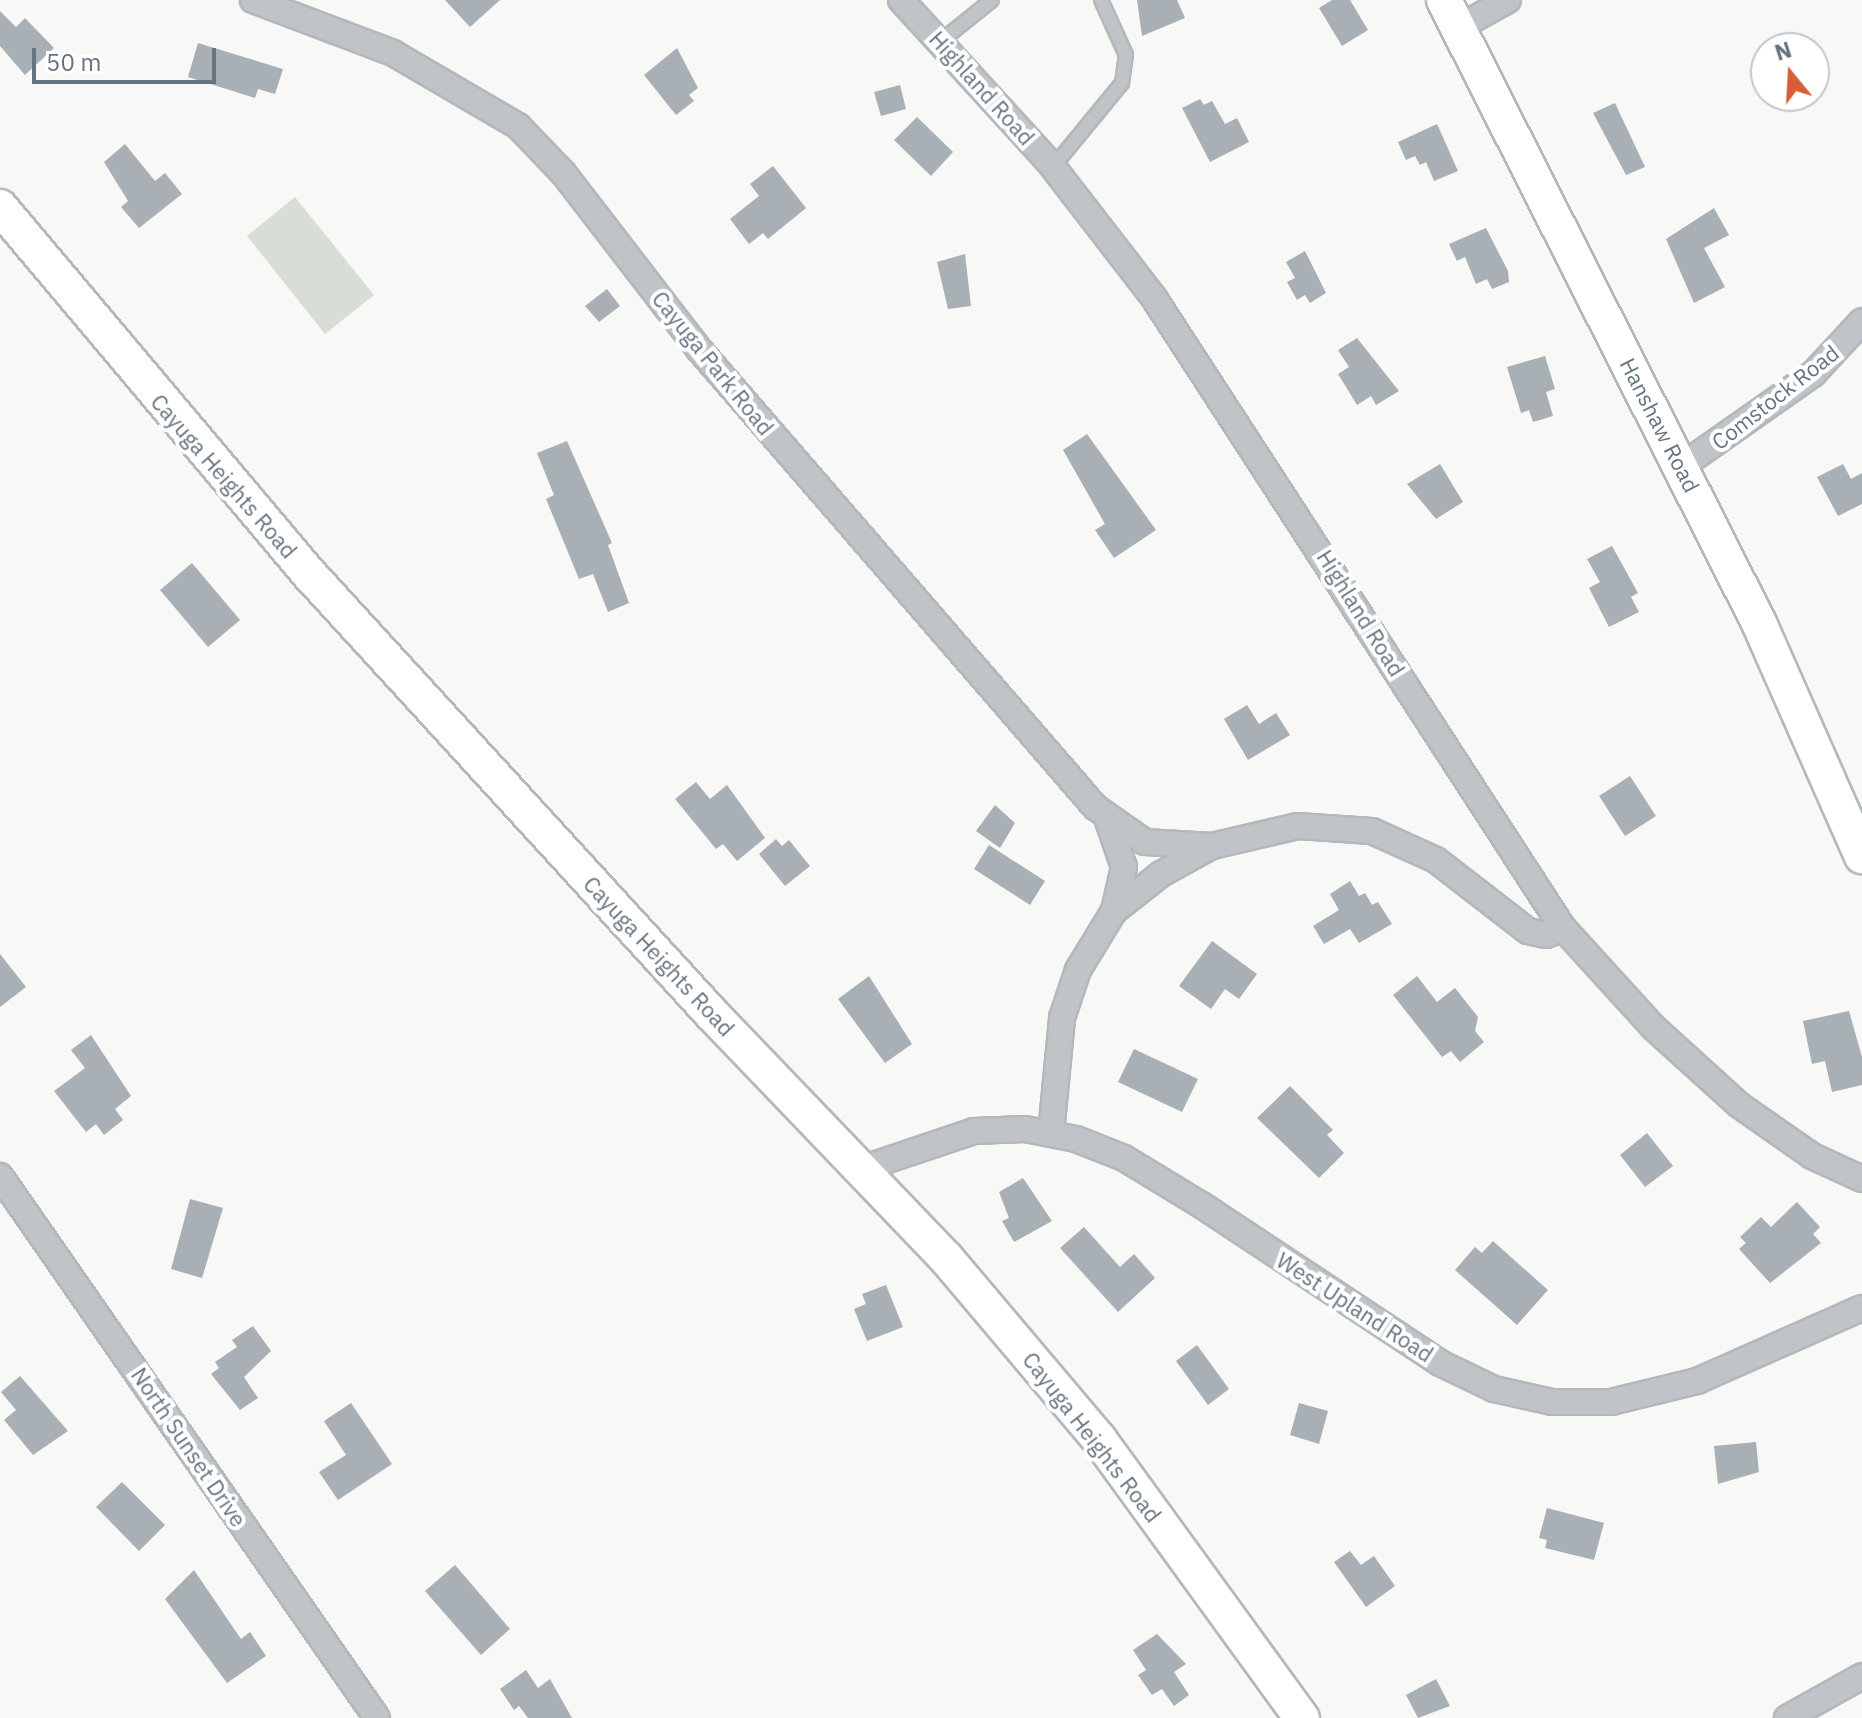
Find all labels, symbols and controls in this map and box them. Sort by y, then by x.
street label: Highland Road [924,26,1040,150]
scale bar [36,32,220,82]
north arrow [1750,32,1830,112]
text: N [1771,34,1795,67]
text: 50 m [46,46,101,78]
street label: Cayuga Park Road [647,286,779,440]
street label: Comstock Road [1706,339,1844,455]
street label: Hanshaw Road [1615,353,1705,497]
street label: Cayuga Heights Road [146,389,302,563]
street label: Highland Road [1312,545,1410,681]
street label: Cayuga Heights Road [578,871,740,1041]
street label: West Upland Road [1272,1247,1438,1367]
street label: Cayuga Heights Road [1017,1347,1167,1527]
street label: North Sunset Drive [126,1363,252,1531]

